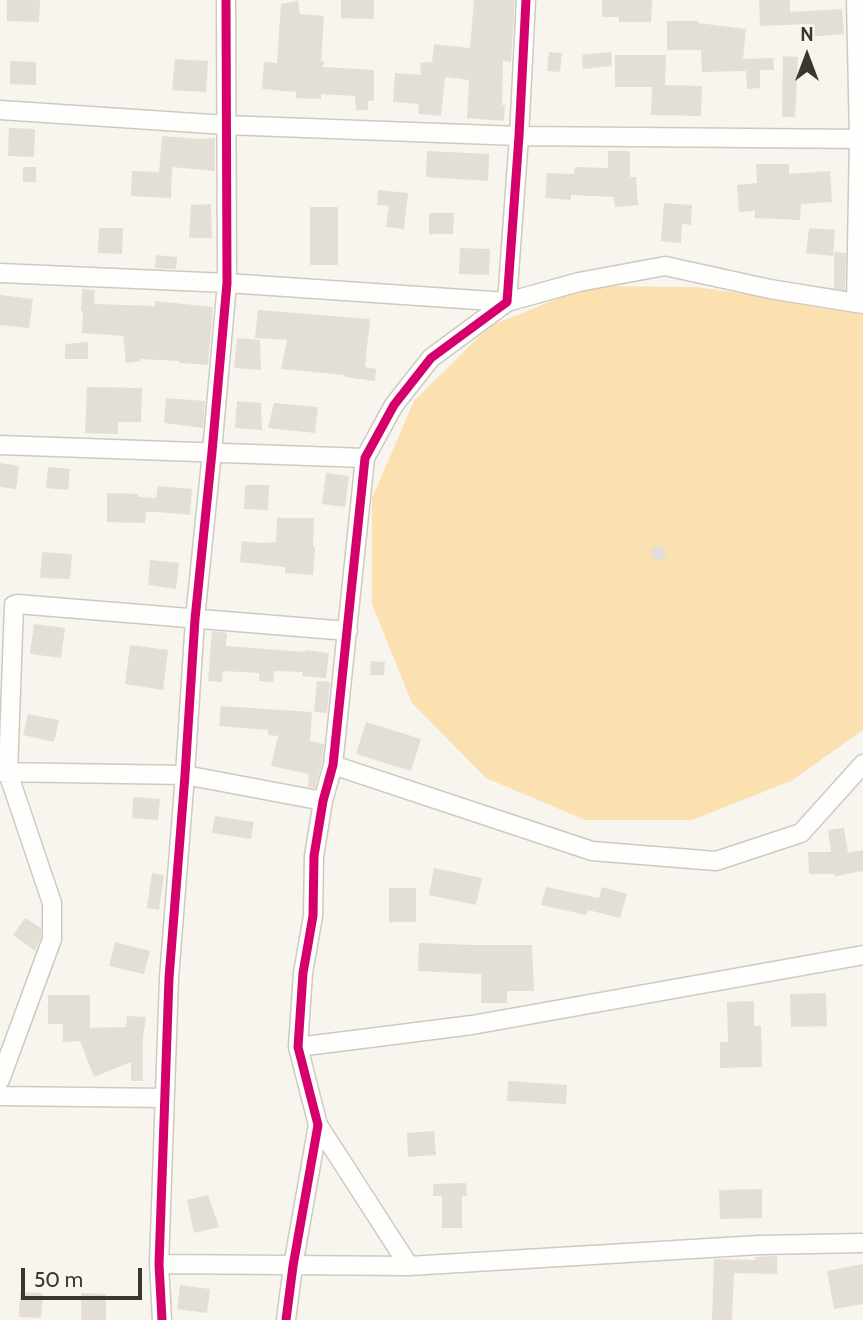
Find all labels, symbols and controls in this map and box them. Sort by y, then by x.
north arrow [772,21,842,91]
text: N [800,23,814,46]
scale bar [24,1254,145,1298]
text: 50 m [34,1267,83,1292]

